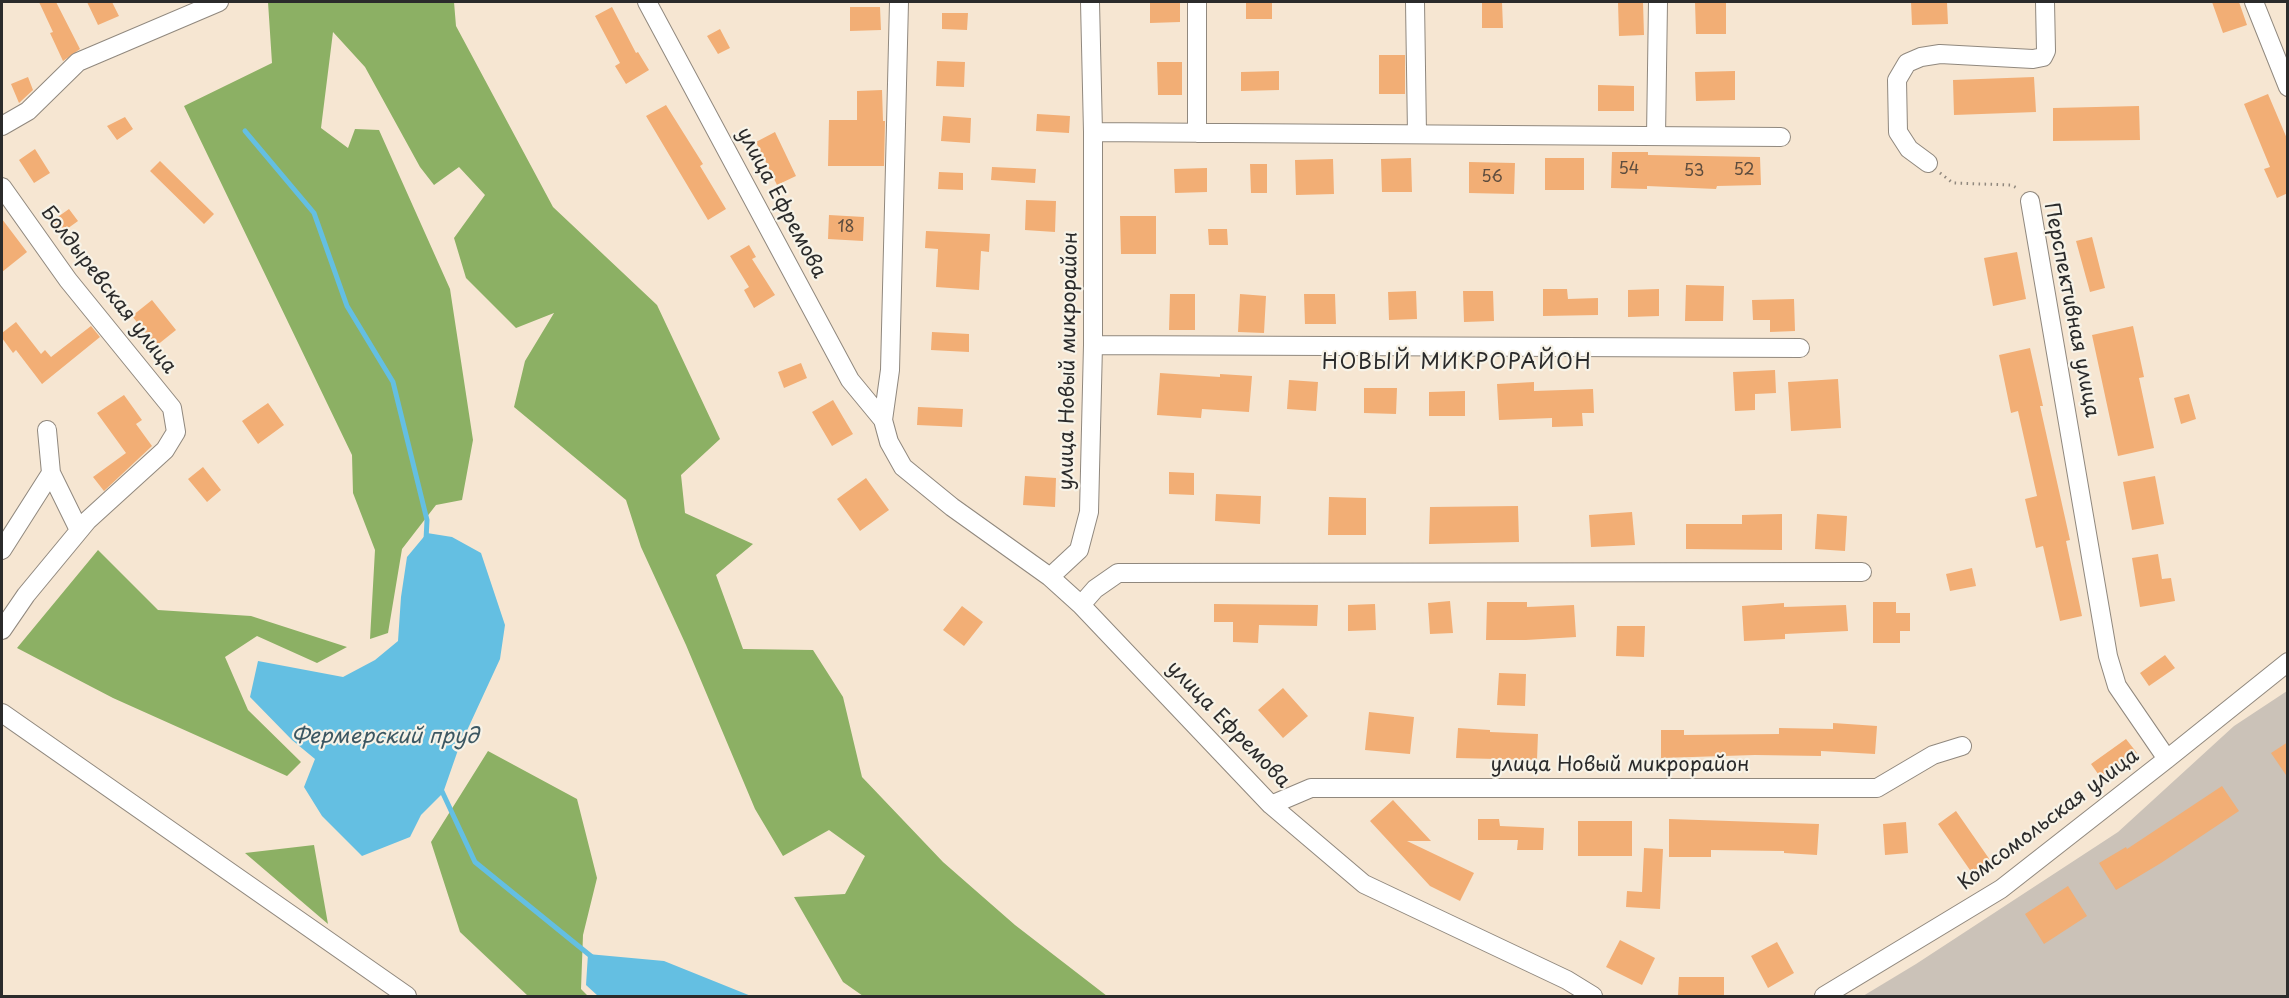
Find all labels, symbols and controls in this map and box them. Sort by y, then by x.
street label: улица Ефремова [731,123,831,283]
house number: 54 [1619,160,1639,180]
house number: 52 [1733,161,1755,181]
house number: 53 [1684,162,1704,182]
house number: 56 [1481,168,1503,188]
street label: Болдыревская улица [35,201,181,379]
street label: Перспективная улица [2038,201,2104,419]
house number: 18 [837,218,855,238]
street label: улица Новый микрорайон [1055,231,1083,491]
district label: НОВЫЙ МИКРОРАЙОН [1321,350,1593,376]
street label: улица Ефремова [1161,656,1295,794]
water label: Фермерский пруд [291,724,479,750]
street label: Комсомольская улица [1954,744,2144,896]
street label: улица Новый микрорайон [1491,753,1749,777]

